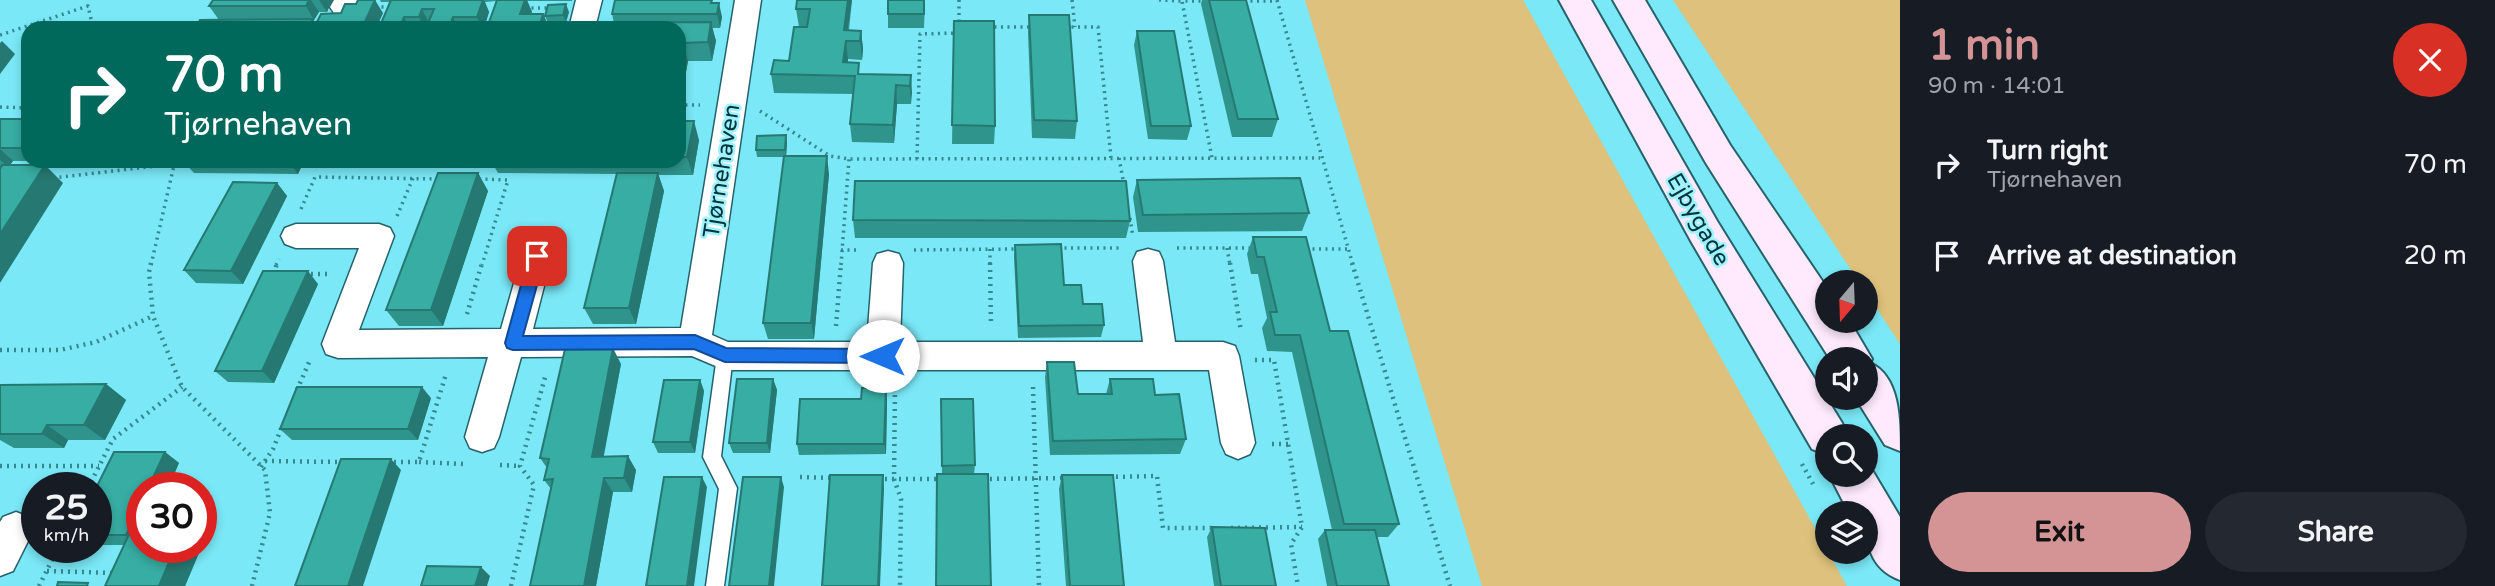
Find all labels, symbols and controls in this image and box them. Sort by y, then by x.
text: 1 min [1928,20,2040,71]
button: close [2393,23,2467,97]
text: 70 m [164,46,283,105]
icon: right [49,49,140,140]
text: 90 m · 14:01 [1928,72,2066,100]
street label: Tjørnehaven [698,102,746,240]
text: Tjørnehaven [164,106,352,144]
text: Turn right [1987,135,2108,166]
icon: right [1928,146,1966,184]
text: 70 m [2404,149,2467,180]
text: Tjørnehaven [1987,166,2122,194]
street label: Ejbygade [1661,168,1736,271]
pin [507,226,567,286]
icon: arrive [518,237,556,275]
icon: arrive [1928,237,1966,275]
text: Arrive at destination [1987,240,2237,271]
text: 20 m [2404,240,2467,271]
north arrow [1815,270,1878,332]
map controls [1815,270,1878,564]
position arrow [846,319,920,393]
button: sound [1815,347,1878,410]
button: search [1815,424,1878,487]
speed limit sign: 30 [126,472,217,563]
text: 25 [45,487,88,529]
button: Exit [1928,492,2191,572]
button: Share [2205,492,2467,572]
button: layers [1815,501,1878,564]
text: km/h [44,524,89,546]

